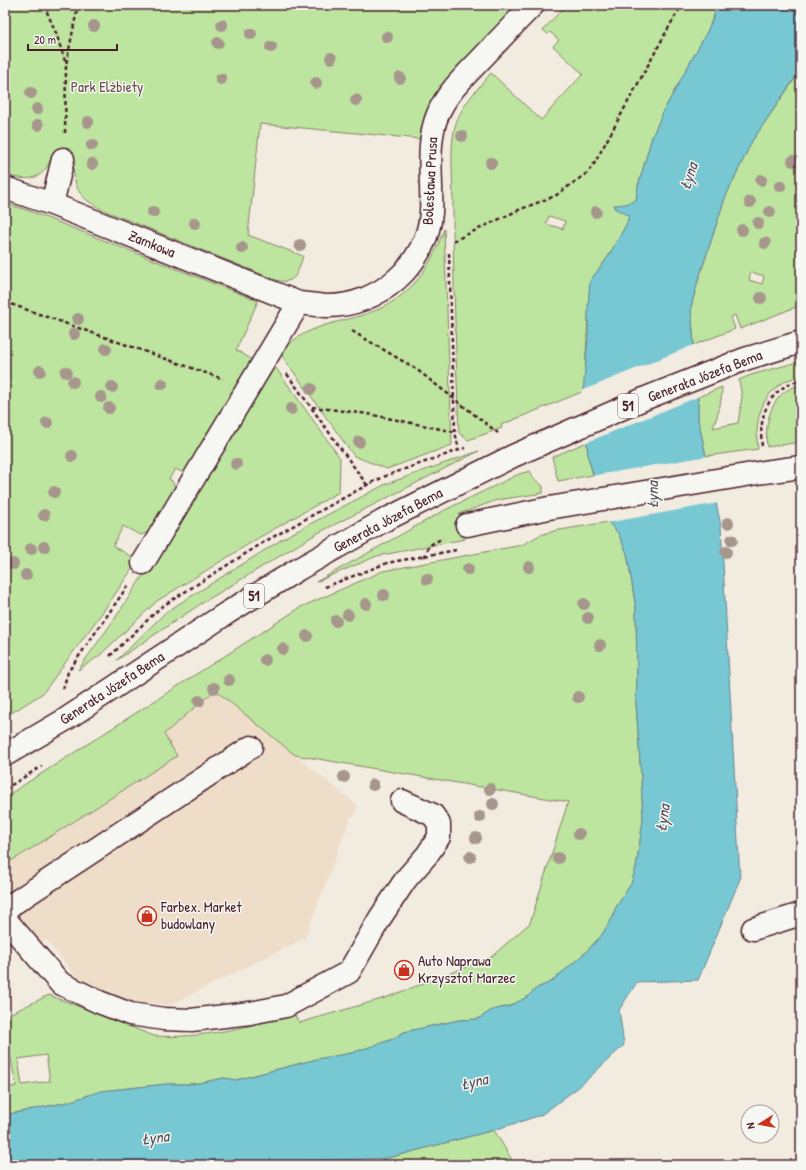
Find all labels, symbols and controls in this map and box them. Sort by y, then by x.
scale bar [28,26,117,52]
text: 20 m [34,31,56,48]
park label: Park Elżbiety [71,76,143,97]
street label: Bolesława Prusa [417,136,442,225]
water label: Łyna [673,158,703,192]
street label: Zamkowa [126,225,179,262]
street label: Generała Józefa Bema [645,344,765,407]
road number: 51 [618,394,638,418]
water label: Łyna [641,480,663,509]
street label: Generała Józefa Bema [329,482,446,557]
road number: 51 [244,584,264,608]
street label: Generała Józefa Bema [55,646,168,729]
water label: Łyna [649,801,675,833]
place label: Farbex. Market budowlany [160,896,243,934]
shop icon: Farbex. Market budowlany [136,905,158,927]
place label: Auto Naprawa Krzysztof Marzec [418,950,516,988]
shop icon: Auto Naprawa Krzysztof Marzec [393,959,415,981]
water label: Łyna [458,1067,492,1095]
north arrow [740,1104,780,1144]
text: N [743,1122,758,1130]
water label: Łyna [140,1124,172,1150]

